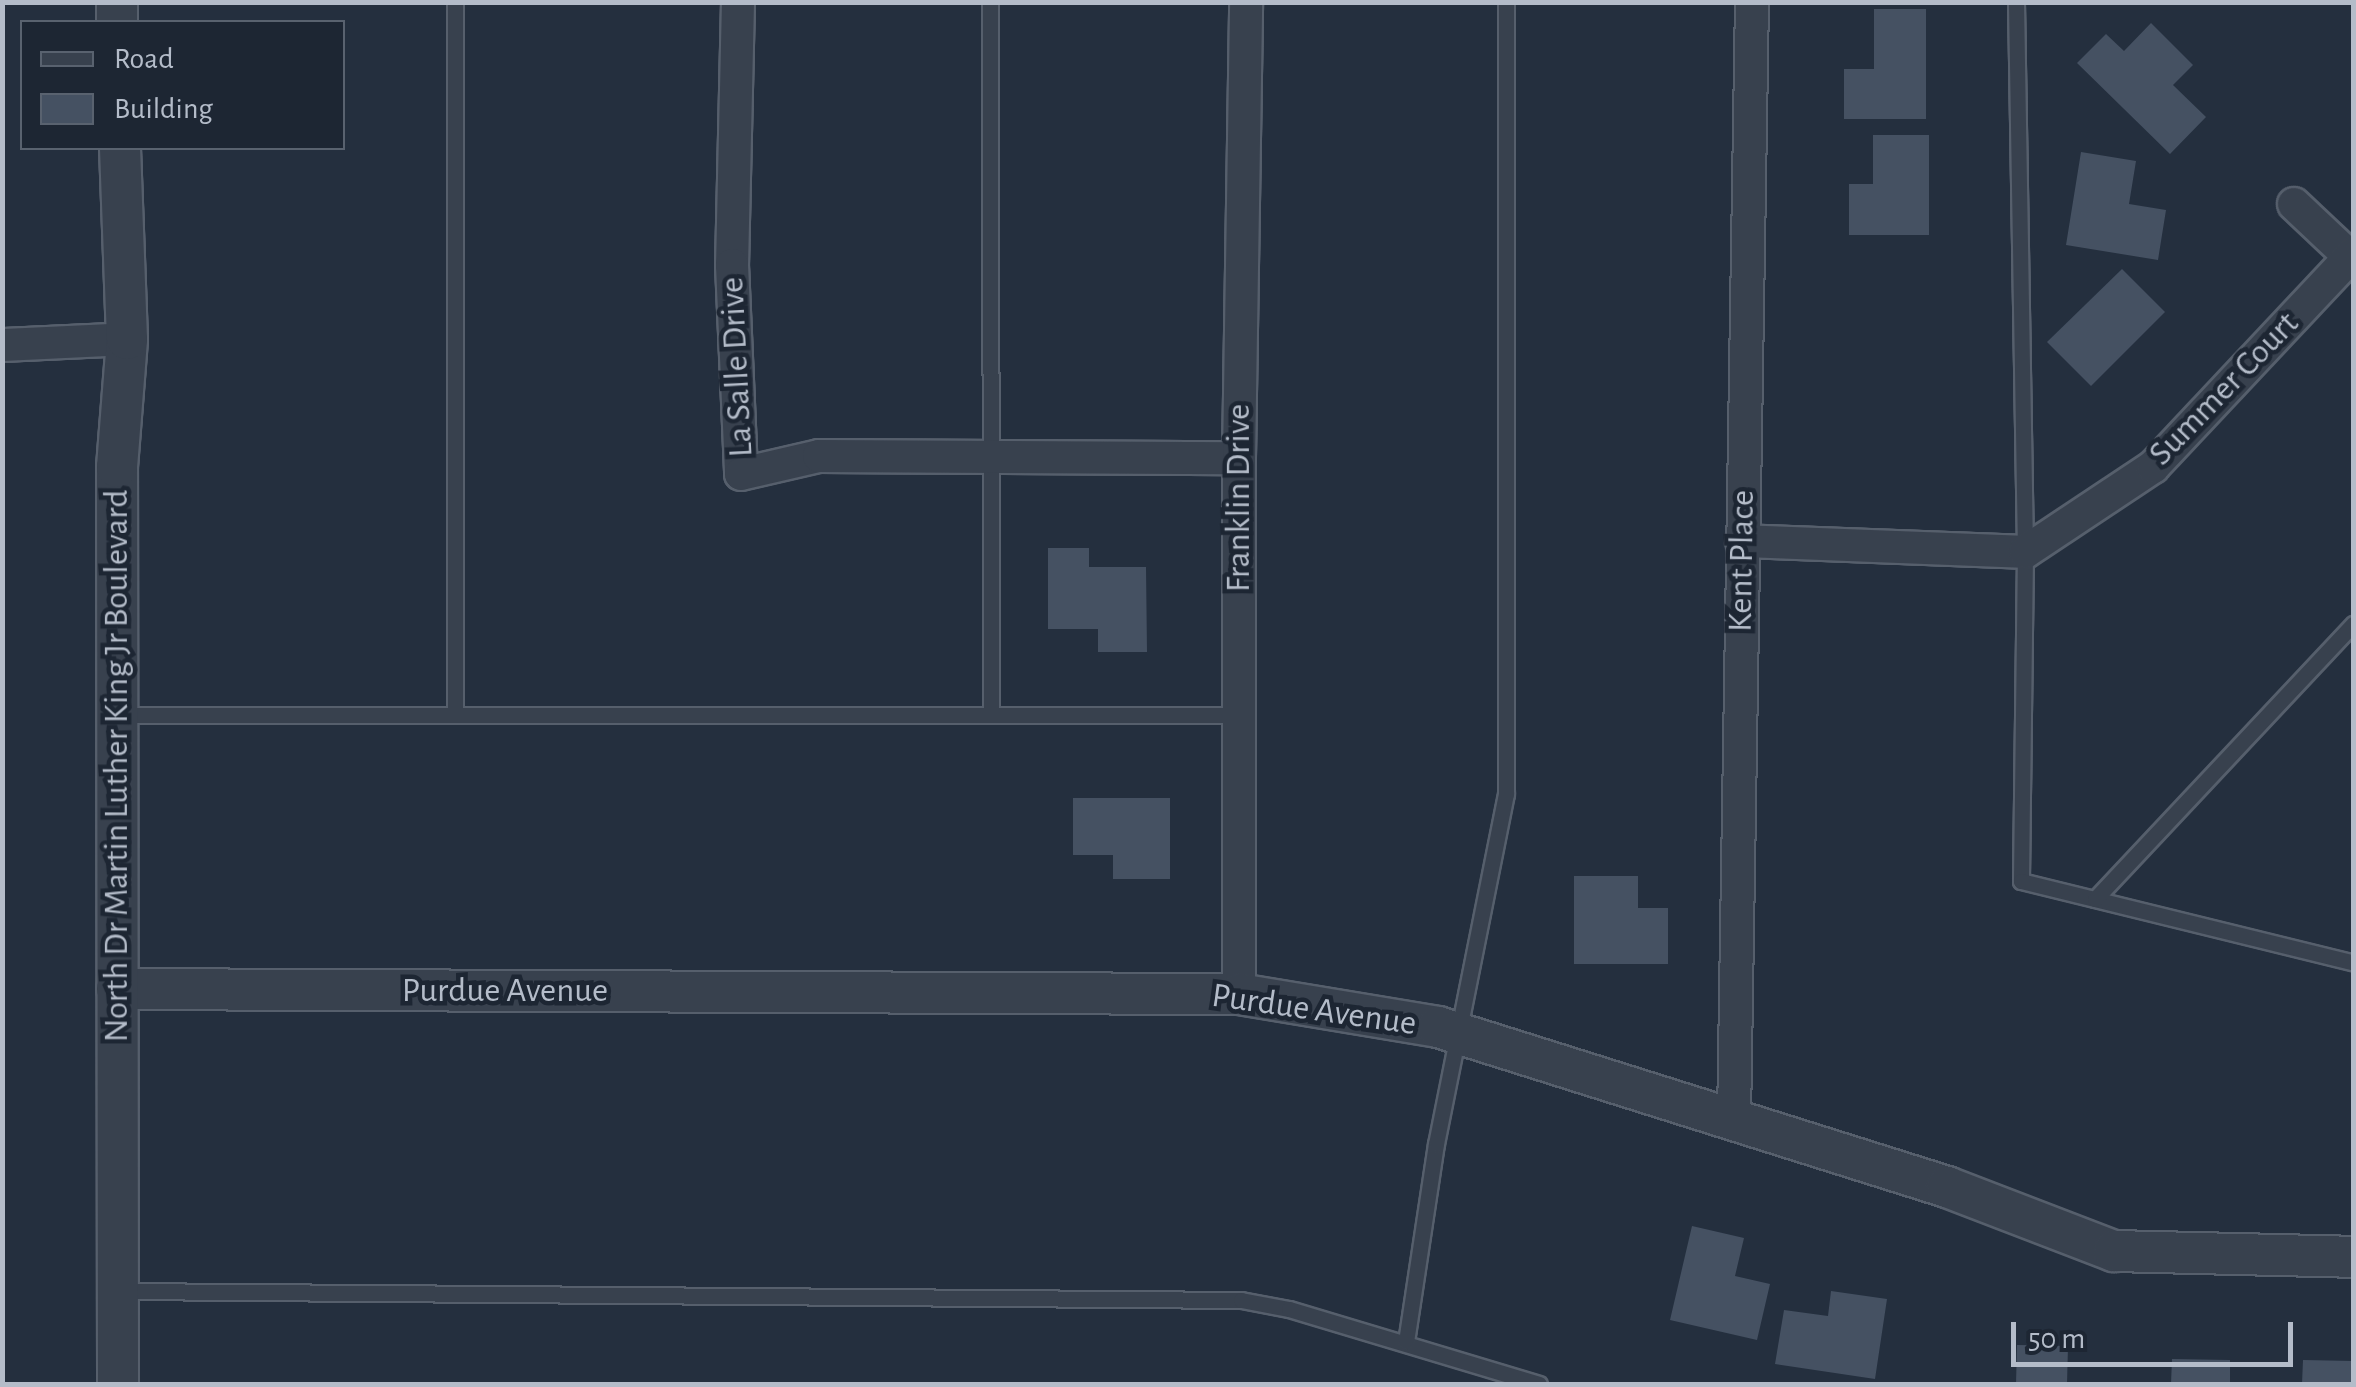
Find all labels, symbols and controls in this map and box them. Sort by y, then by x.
legend [20,20,345,150]
text: Road [114,44,174,74]
text: Building [114,94,213,124]
street label: La Salle Drive [711,276,763,458]
street label: Summer Court [2140,303,2308,475]
street label: Franklin Drive [1218,404,1260,592]
street label: North Dr Martin Luther King Jr Boulevard [96,490,138,1042]
street label: Kent Place [1720,490,1764,632]
street label: Purdue Avenue [402,970,608,1012]
street label: Purdue Avenue [1209,975,1419,1045]
scale bar [2016,1302,2298,1364]
text: 50 m [2028,1324,2085,1354]

